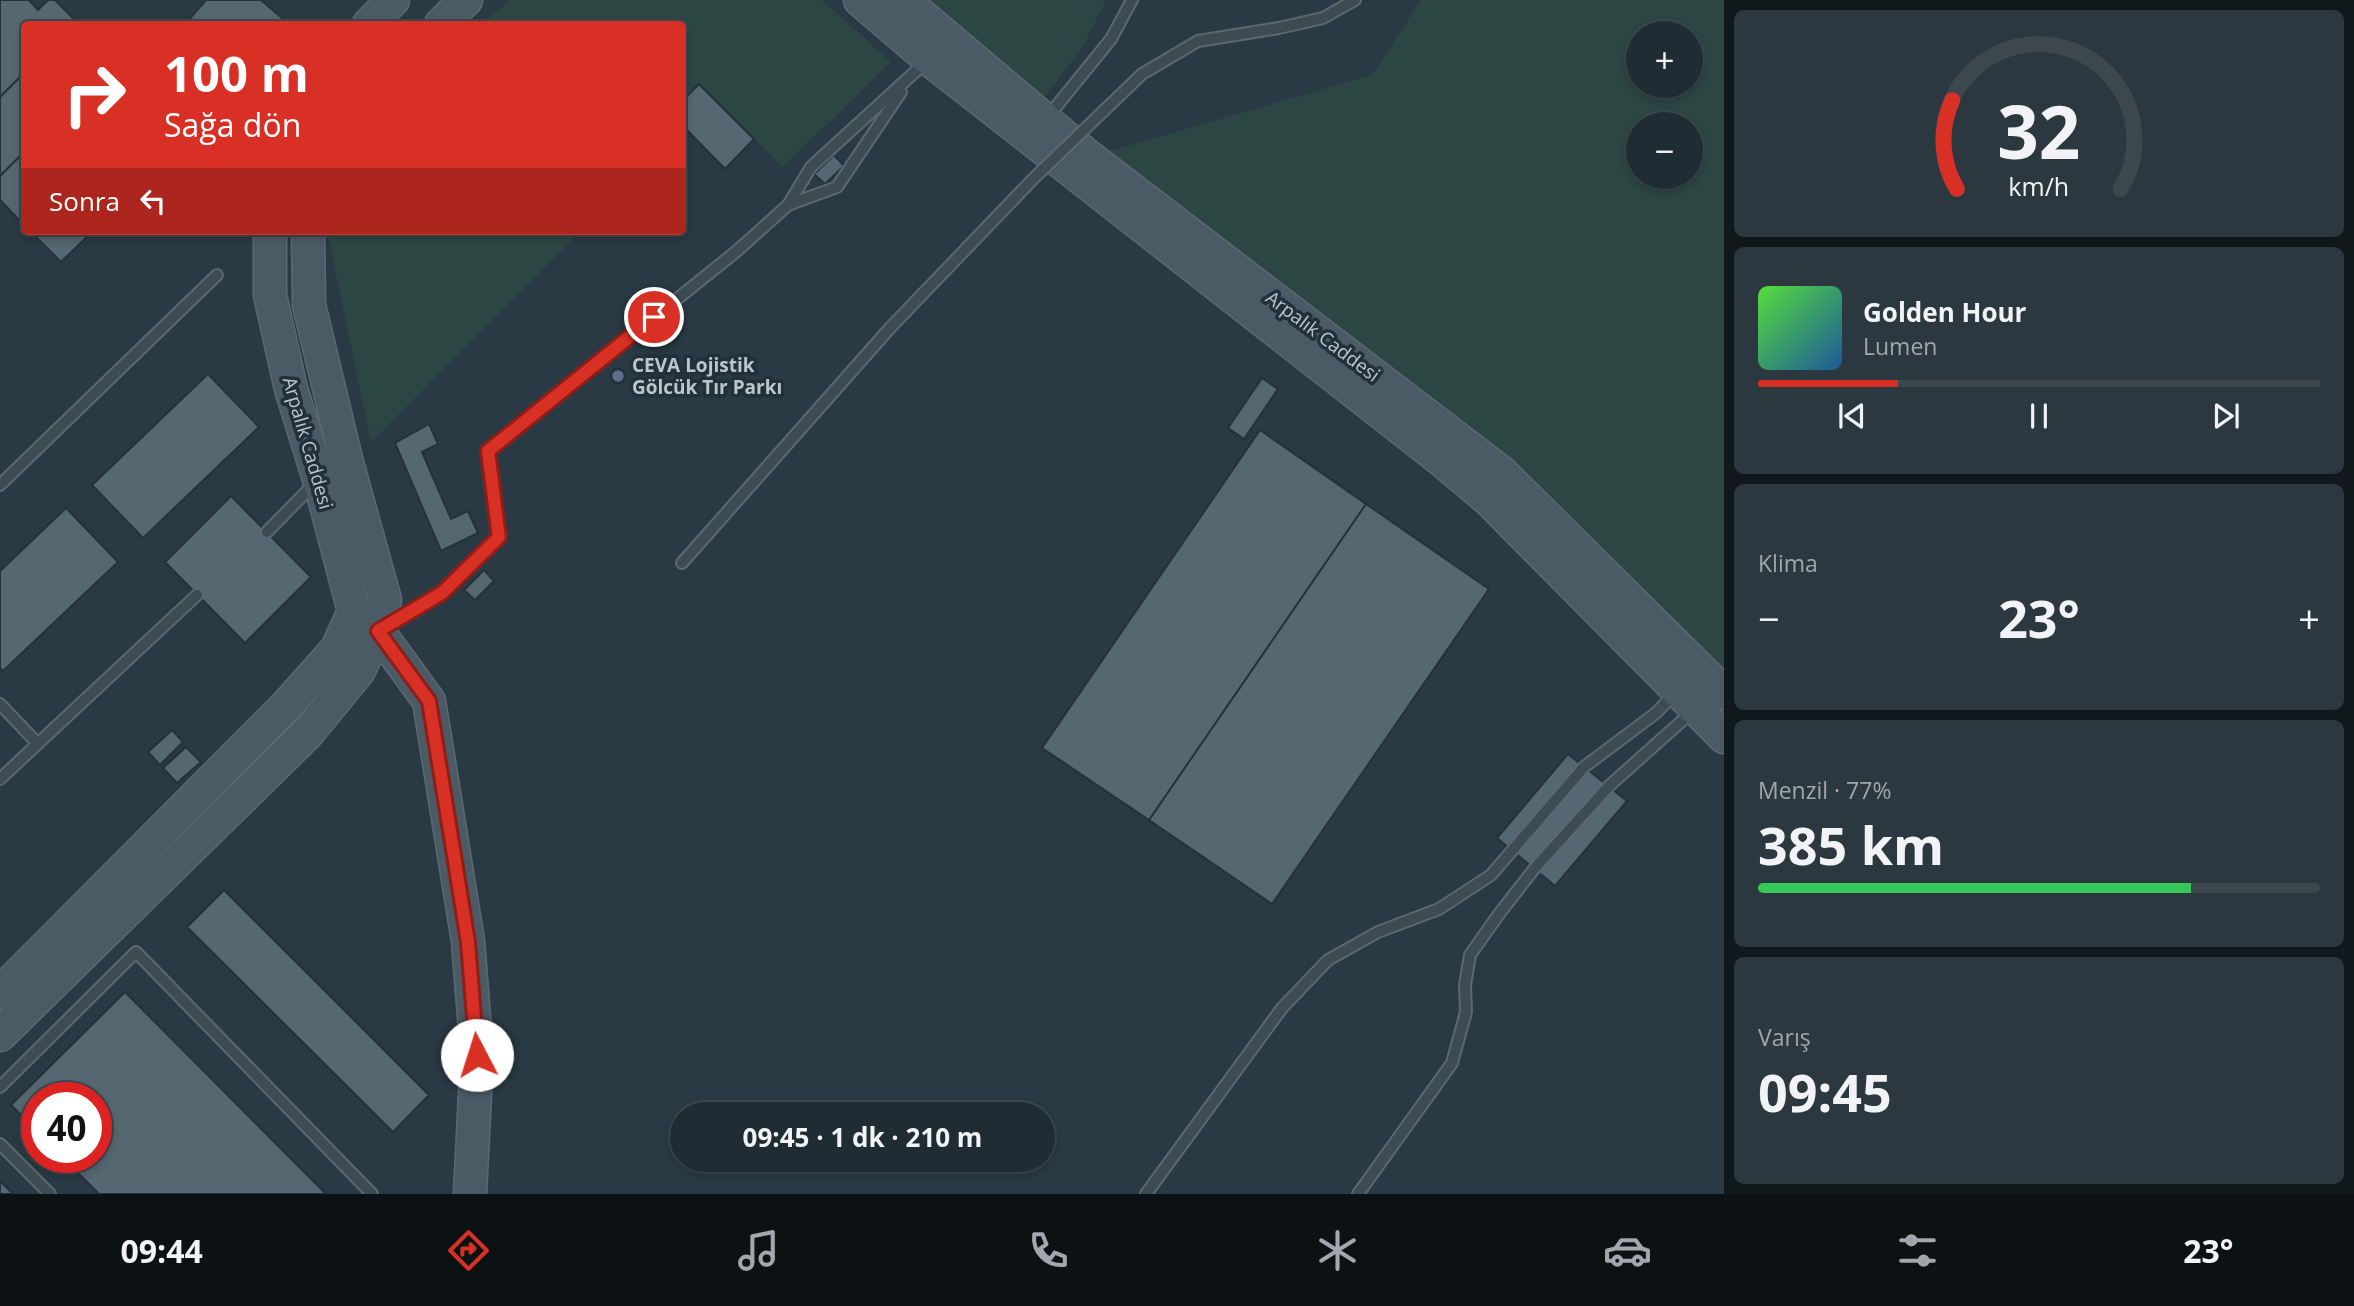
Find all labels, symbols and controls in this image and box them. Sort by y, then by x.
map controls [1626,21,1703,189]
button: + [1626,21,1703,98]
text: 100 m [164,40,309,106]
icon: right [49,49,140,140]
text: 32 [1997,82,2081,181]
text: Sağa dön [164,103,301,146]
button: − [1626,112,1703,189]
text: km/h [2009,169,2069,203]
icon: left [134,182,172,220]
text: Sonra [49,183,120,219]
street label: Arpalık Caddesi [1261,284,1385,388]
pin [624,287,684,347]
text: Golden Hour [1863,294,2026,330]
icon: arrive [635,298,673,336]
text: Lumen [1863,330,1937,362]
place label: CEVA Lojistik Gölcük Tır Parkı [632,352,782,400]
marker: CEVA Lojistik Gölcük Tır Parkı [610,368,626,384]
street label: Arpalık Caddesi [277,374,339,512]
icon: previous [1833,397,1871,435]
icon: pause [2020,397,2058,435]
icon: next [2207,397,2245,435]
text: Klima [1758,547,1818,579]
text: 23° [1998,582,2080,653]
text: − [1758,592,1780,644]
text: + [2298,592,2320,644]
text: Menzil · 77% [1758,774,1891,806]
text: 385 km [1758,809,1944,880]
position arrow [440,1018,514,1092]
text: Varış [1758,1021,1811,1053]
text: 09:45 [1758,1056,1892,1127]
speed limit sign: 40 [21,1082,112,1173]
text: 09:45 · 1 dk · 210 m [743,1119,982,1155]
icon: directions [444,1226,493,1275]
icon: music [734,1226,783,1275]
icon: phone [1024,1226,1073,1275]
icon: climate [1313,1226,1362,1275]
icon: car [1603,1226,1652,1275]
icon: filters [1893,1226,1942,1275]
text: 09:44 [120,1229,203,1272]
text: 23° [2183,1229,2234,1272]

